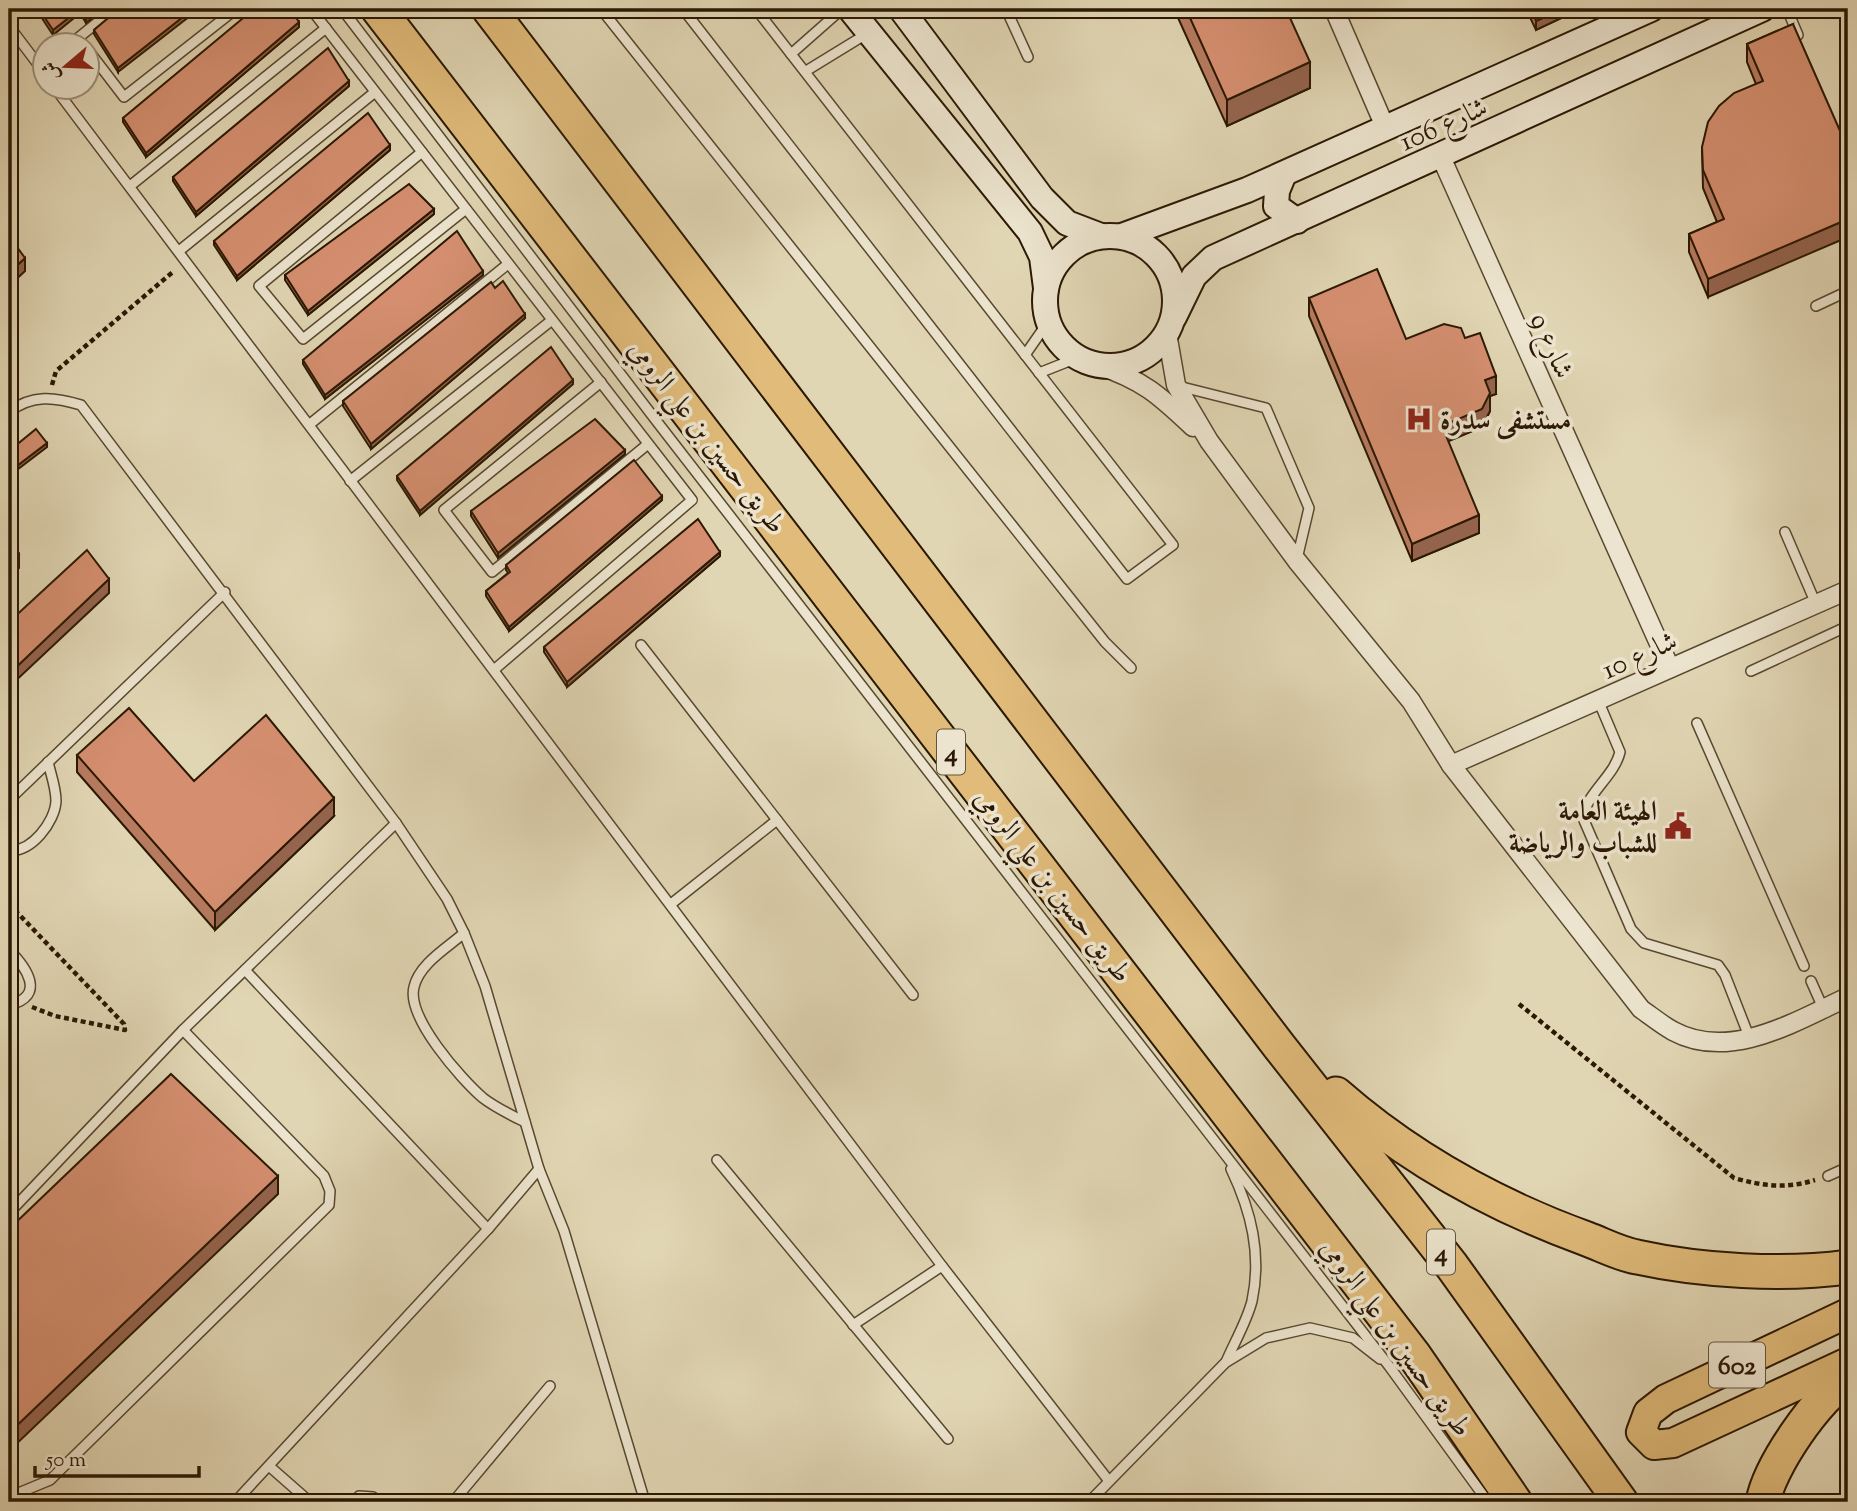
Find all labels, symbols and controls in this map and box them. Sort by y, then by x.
north arrow [32,32,102,102]
text: ش [36,57,68,84]
street label: شارع 106 [1394,89,1495,164]
street label: شارع 9 [1517,307,1582,386]
street label: طريق حسين بن علي الرومي [614,332,794,546]
place label: مستشفى سدرة [1440,402,1571,442]
hospital icon: مستشفى سدرة [1404,404,1434,434]
street label: شارع 10 [1596,622,1685,692]
road number: 4 [937,730,965,774]
street label: طريق حسين بن علي الرومي [960,781,1140,995]
place label: الهيئة العامة للشباب والرياضة [1509,793,1657,865]
public building icon: الهيئة العامة للشباب والرياضة [1663,811,1693,841]
road number: 4 [1427,1230,1455,1274]
street label: طريق حسين بن علي الرومي [1306,1231,1480,1449]
road number: 602 [1709,1342,1765,1388]
scale bar [35,1434,200,1478]
text: 50 m [45,1446,86,1476]

